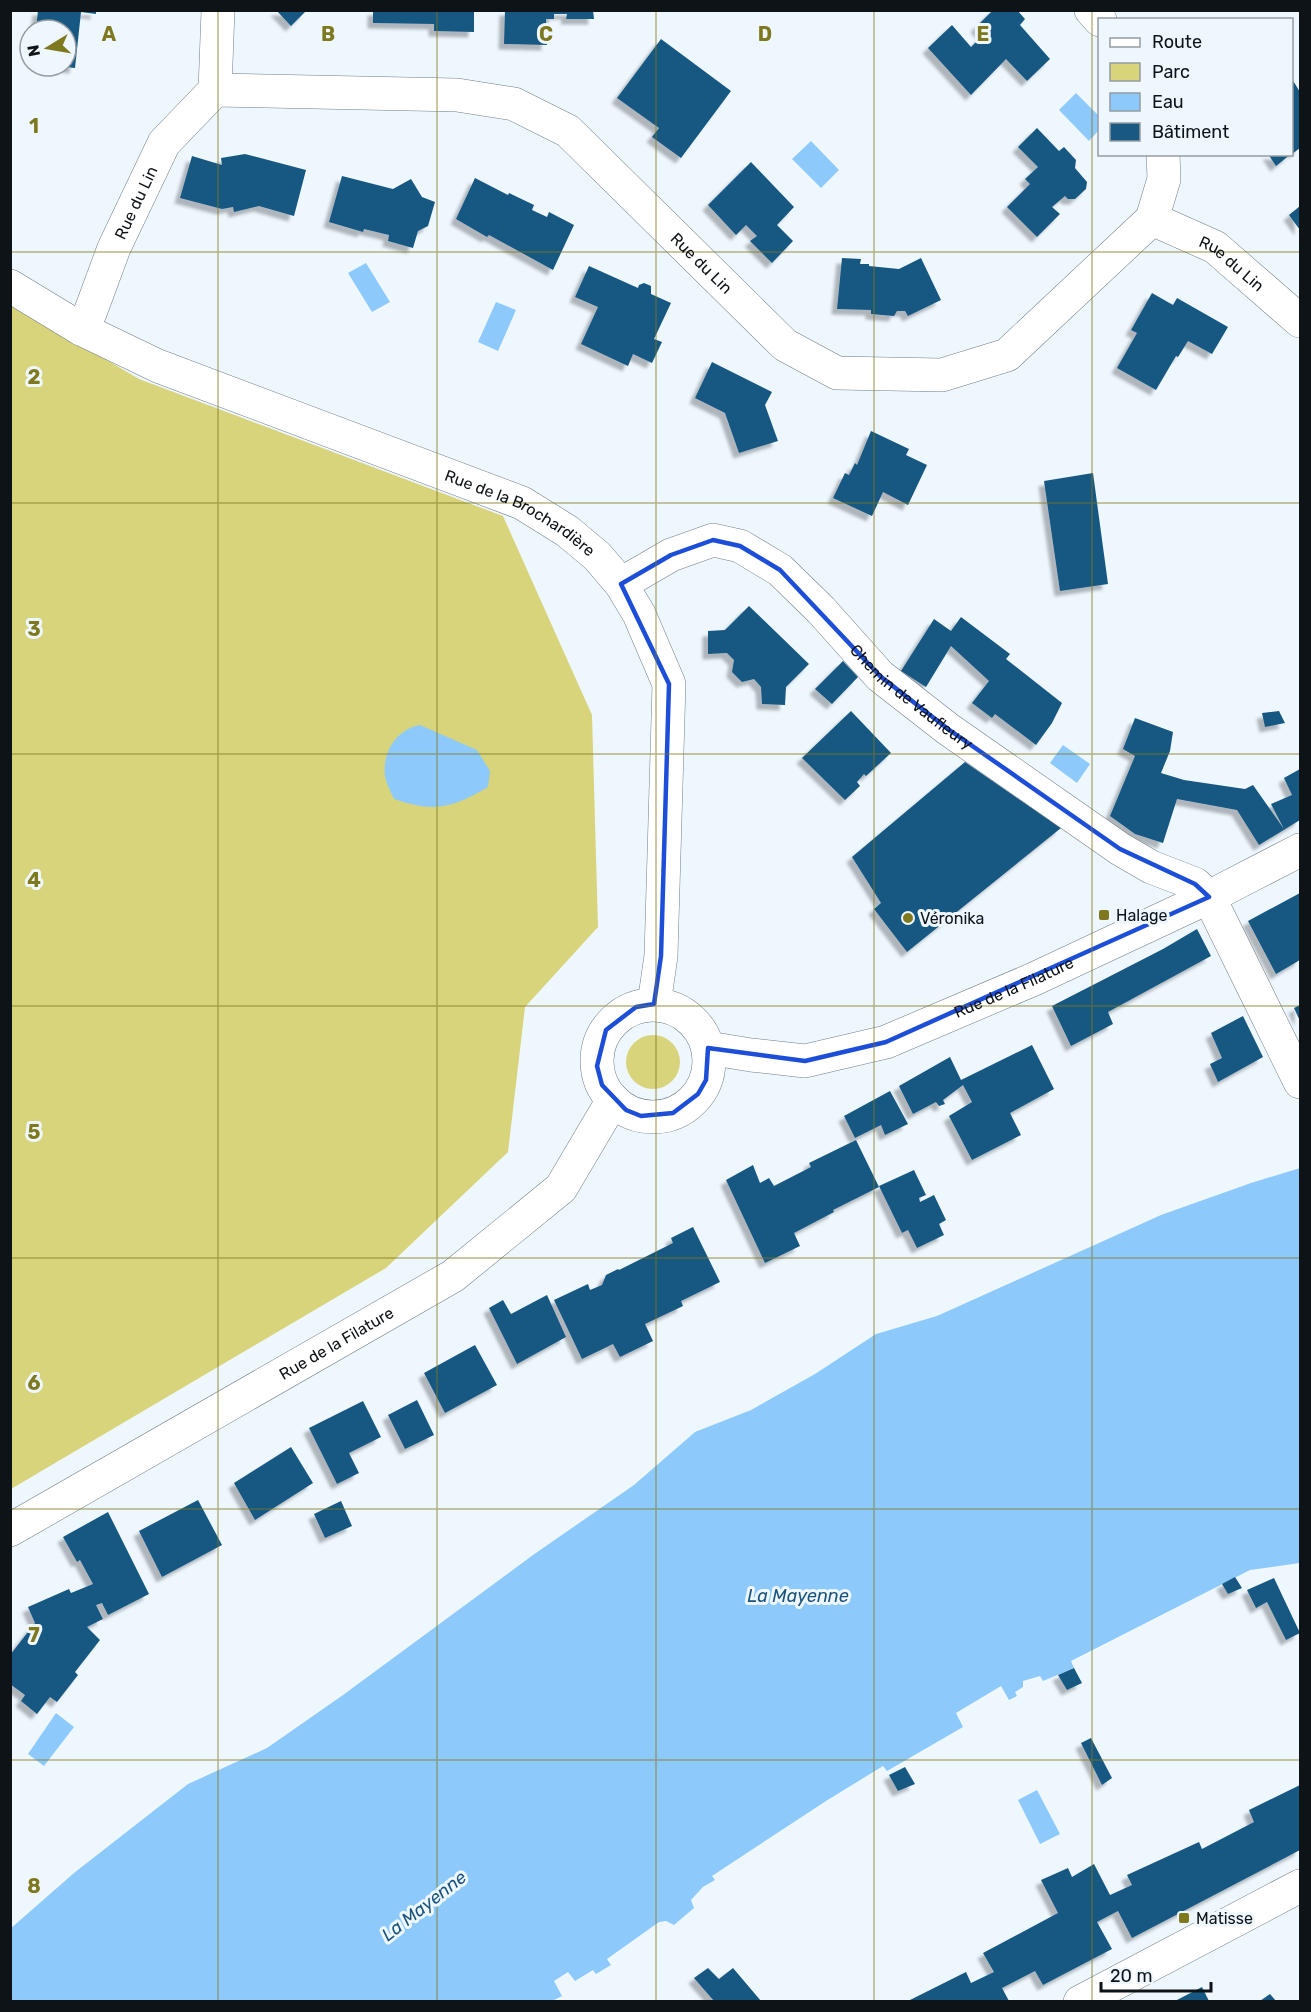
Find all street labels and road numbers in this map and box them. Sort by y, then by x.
street label: Rue du Lin [110,163,161,242]
street label: Rue du Lin [667,229,736,297]
street label: Rue du Lin [1196,232,1268,295]
street label: Rue de la Brochardière [442,465,599,560]
street label: Chemin de Vaufleury [846,640,977,753]
street label: Rue de la Filature [951,952,1076,1022]
street label: Rue de la Filature [276,1303,397,1383]

